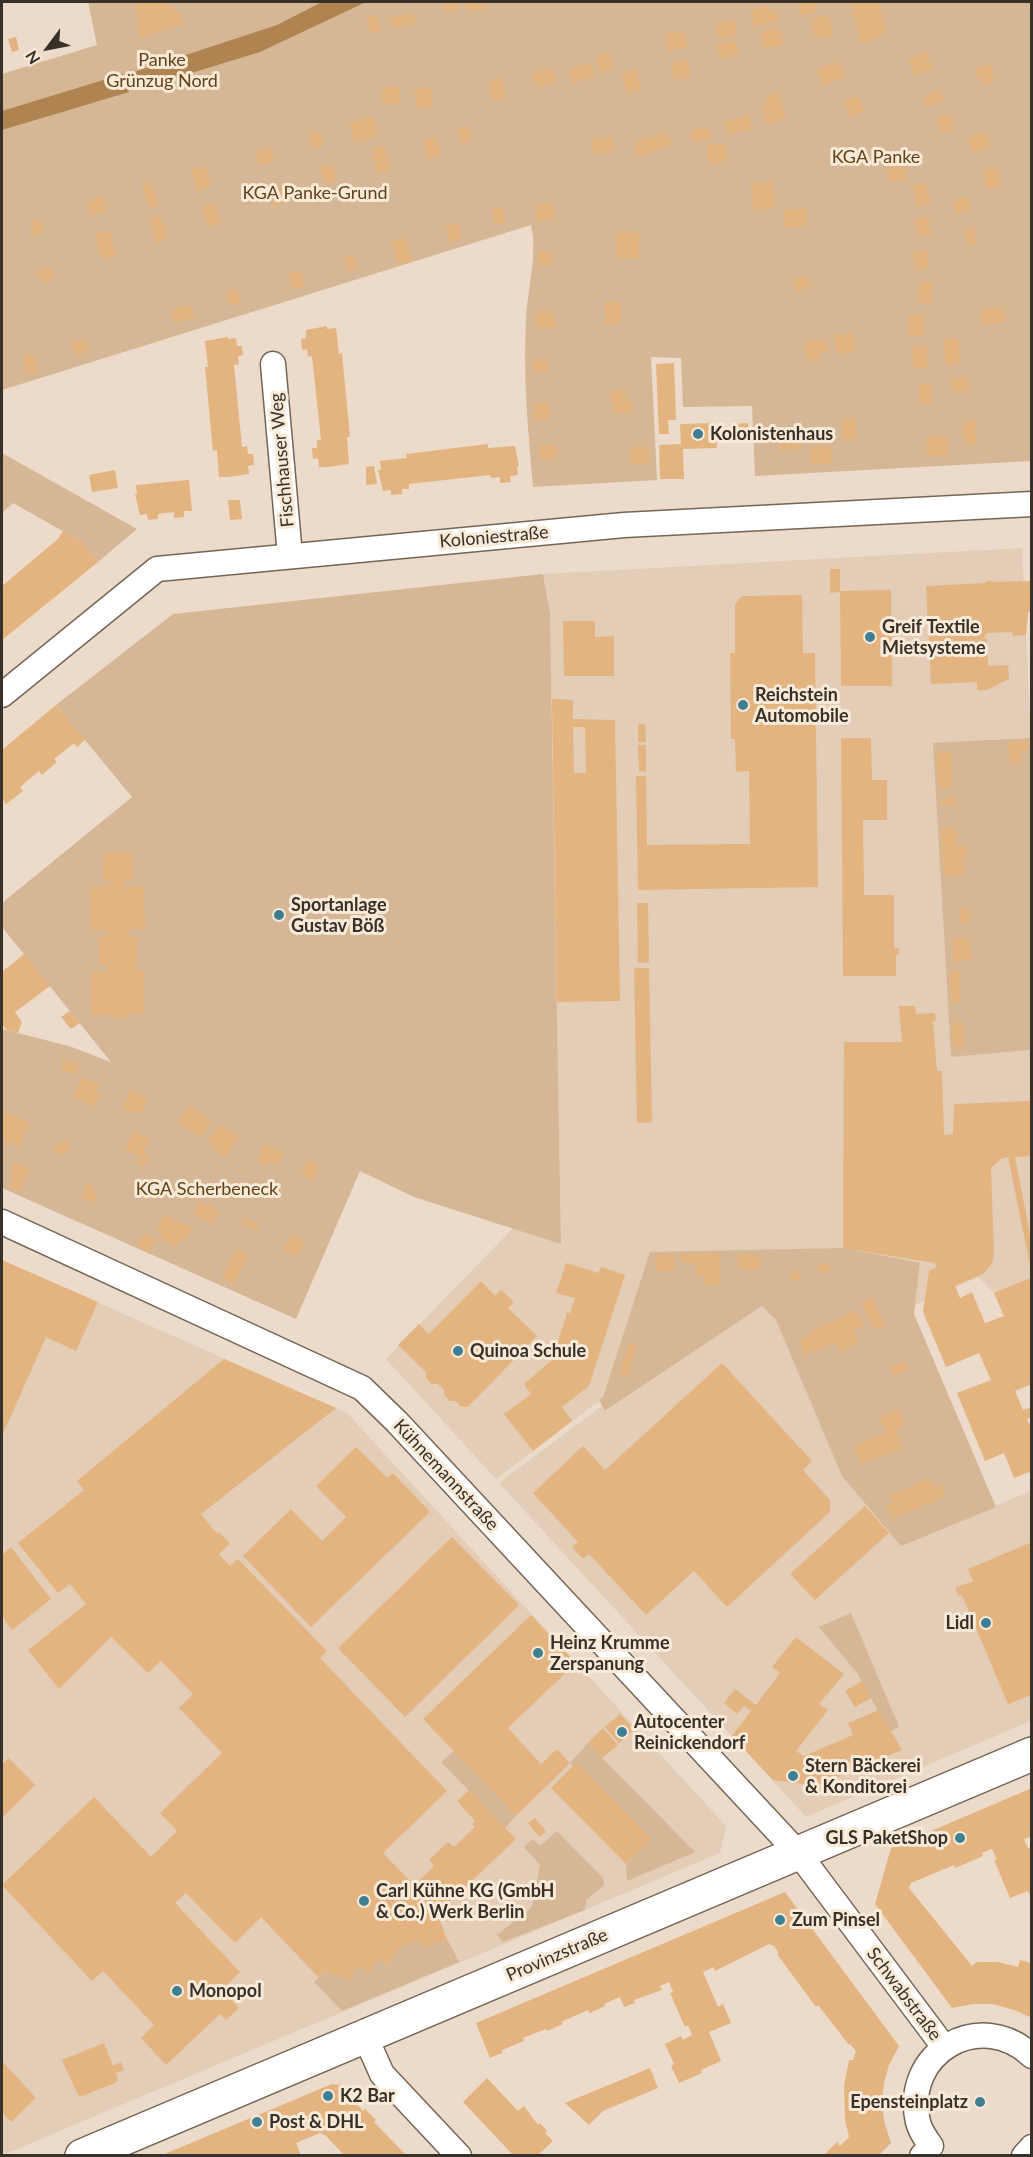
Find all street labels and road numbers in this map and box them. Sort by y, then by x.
street label: Fischhauser Weg [265,392,299,528]
street label: Koloniestraße [439,521,549,553]
street label: Kühnemannstraße [389,1415,503,1535]
street label: Provinzstraße [503,1924,611,1986]
street label: Schwabstraße [862,1943,946,2045]

